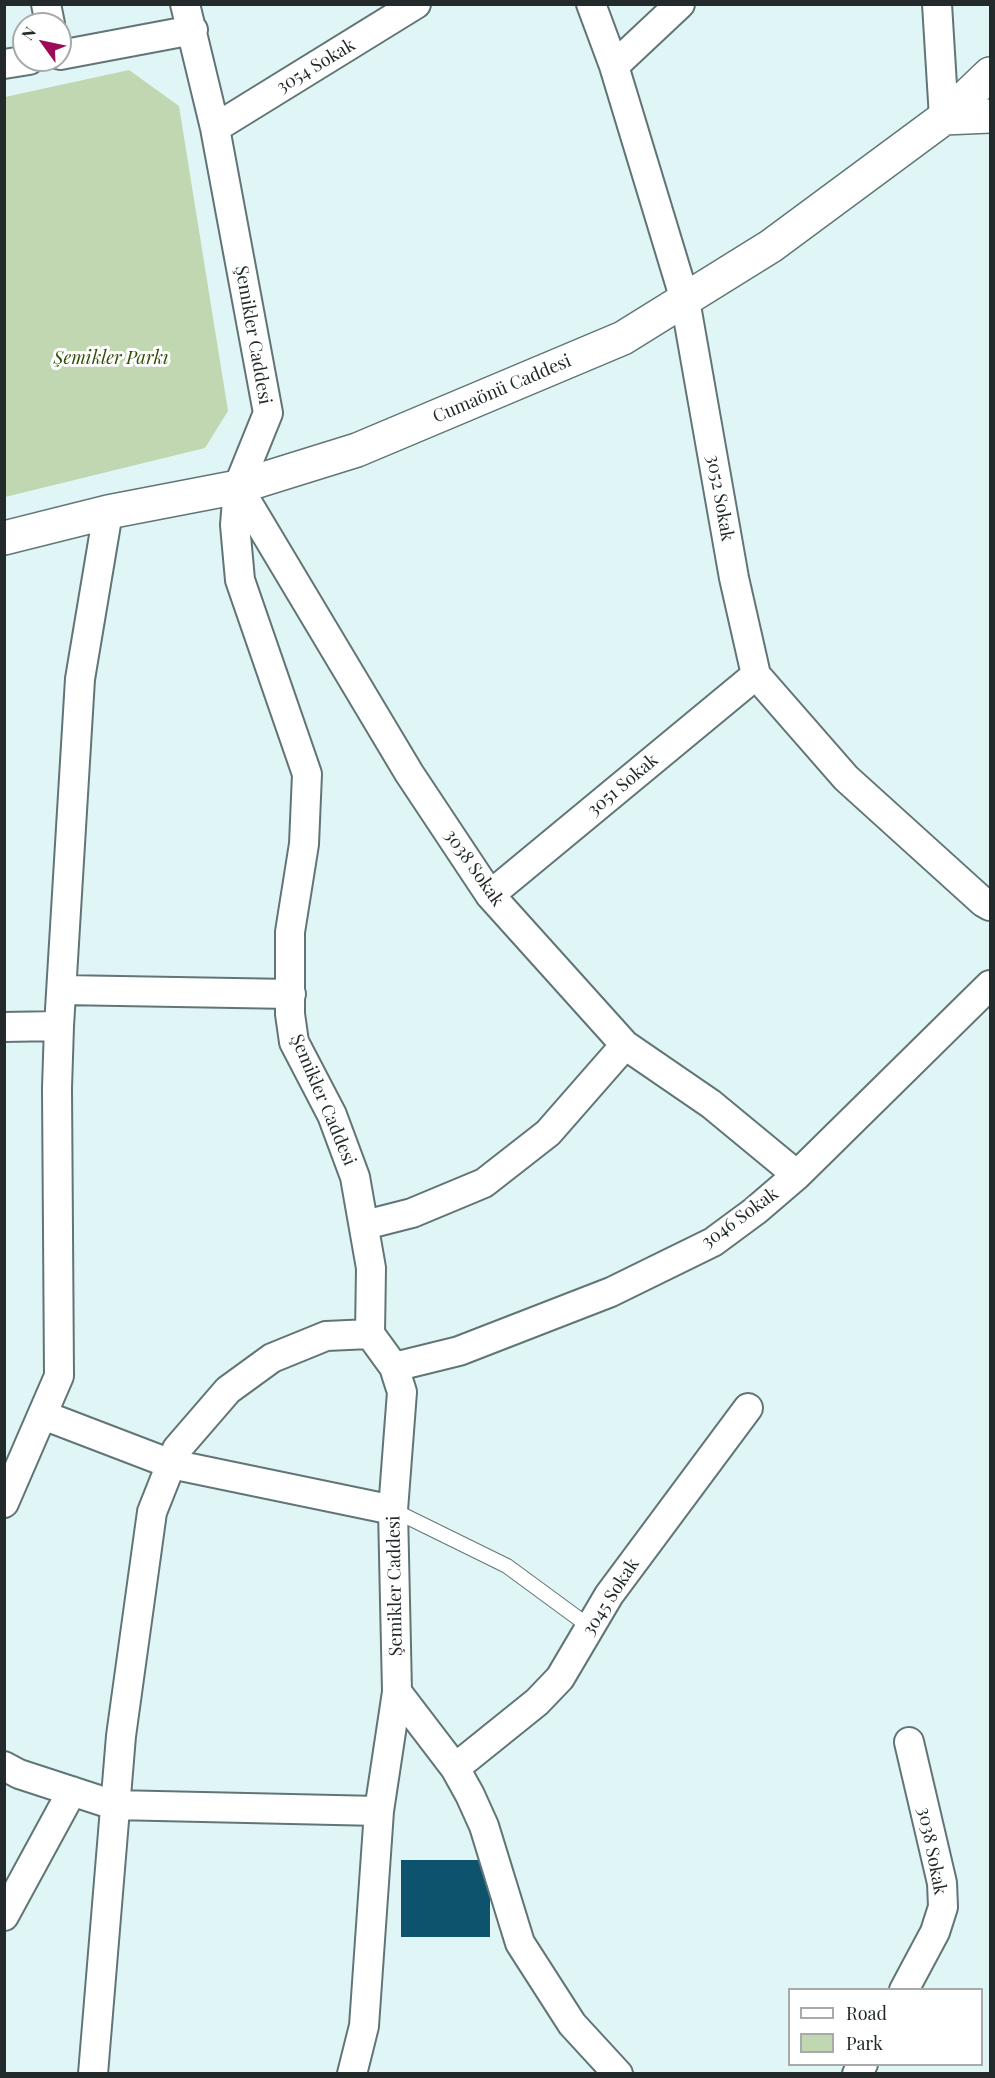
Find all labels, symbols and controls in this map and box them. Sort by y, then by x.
north arrow [12,12,72,72]
text: N [16,22,40,44]
street label: 3054 Sokak [273,34,359,98]
street label: Şemikler Caddesi [230,264,276,406]
park label: Şemikler Parkı [54,347,168,369]
street label: Cumaönü Caddesi [430,350,574,428]
street label: 3052 Sokak [702,453,738,543]
street label: 3051 Sokak [583,749,663,821]
street label: 3038 Sokak [440,825,508,911]
street label: Şemikler Caddesi [286,1031,360,1169]
street label: 3046 Sokak [697,1183,783,1253]
street label: Şemikler Caddesi [383,1515,407,1657]
street label: 3045 Sokak [578,1554,644,1640]
street label: 3038 Sokak [913,1805,951,1897]
legend [788,1988,983,2066]
text: Road [846,2001,887,2025]
text: Park [846,2031,883,2055]

